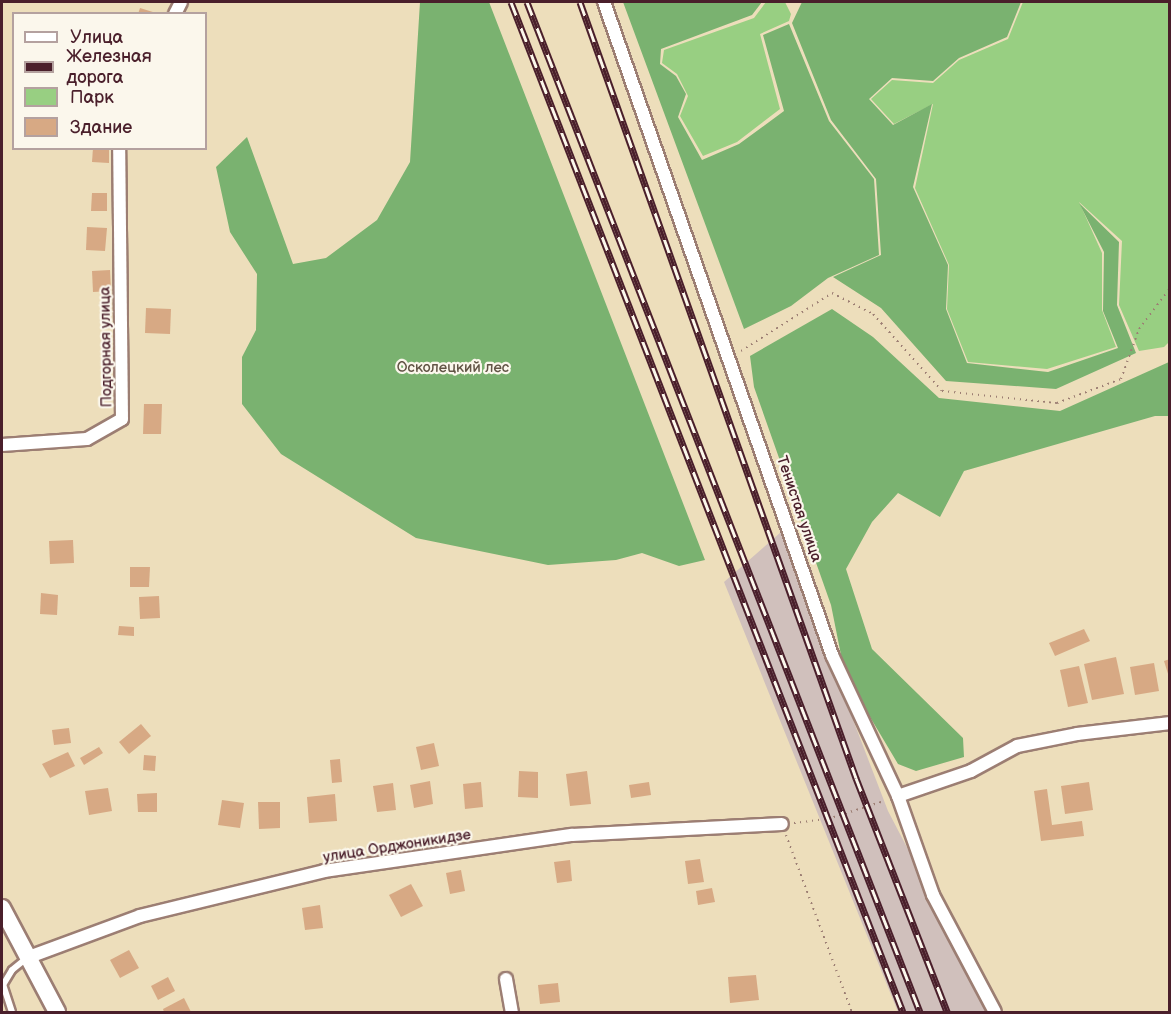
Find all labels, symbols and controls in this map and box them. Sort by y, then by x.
legend [12,12,207,150]
text: Улица [70,27,123,48]
text: Железная дорога [66,46,152,88]
text: Парк [70,87,114,108]
text: Здание [70,117,132,138]
street label: Подгорная улица [96,286,116,408]
park label: Осколецкий лес [397,359,509,377]
street label: Тенистая улица [772,454,826,564]
street label: улица Орджоникидзе [322,825,472,867]

